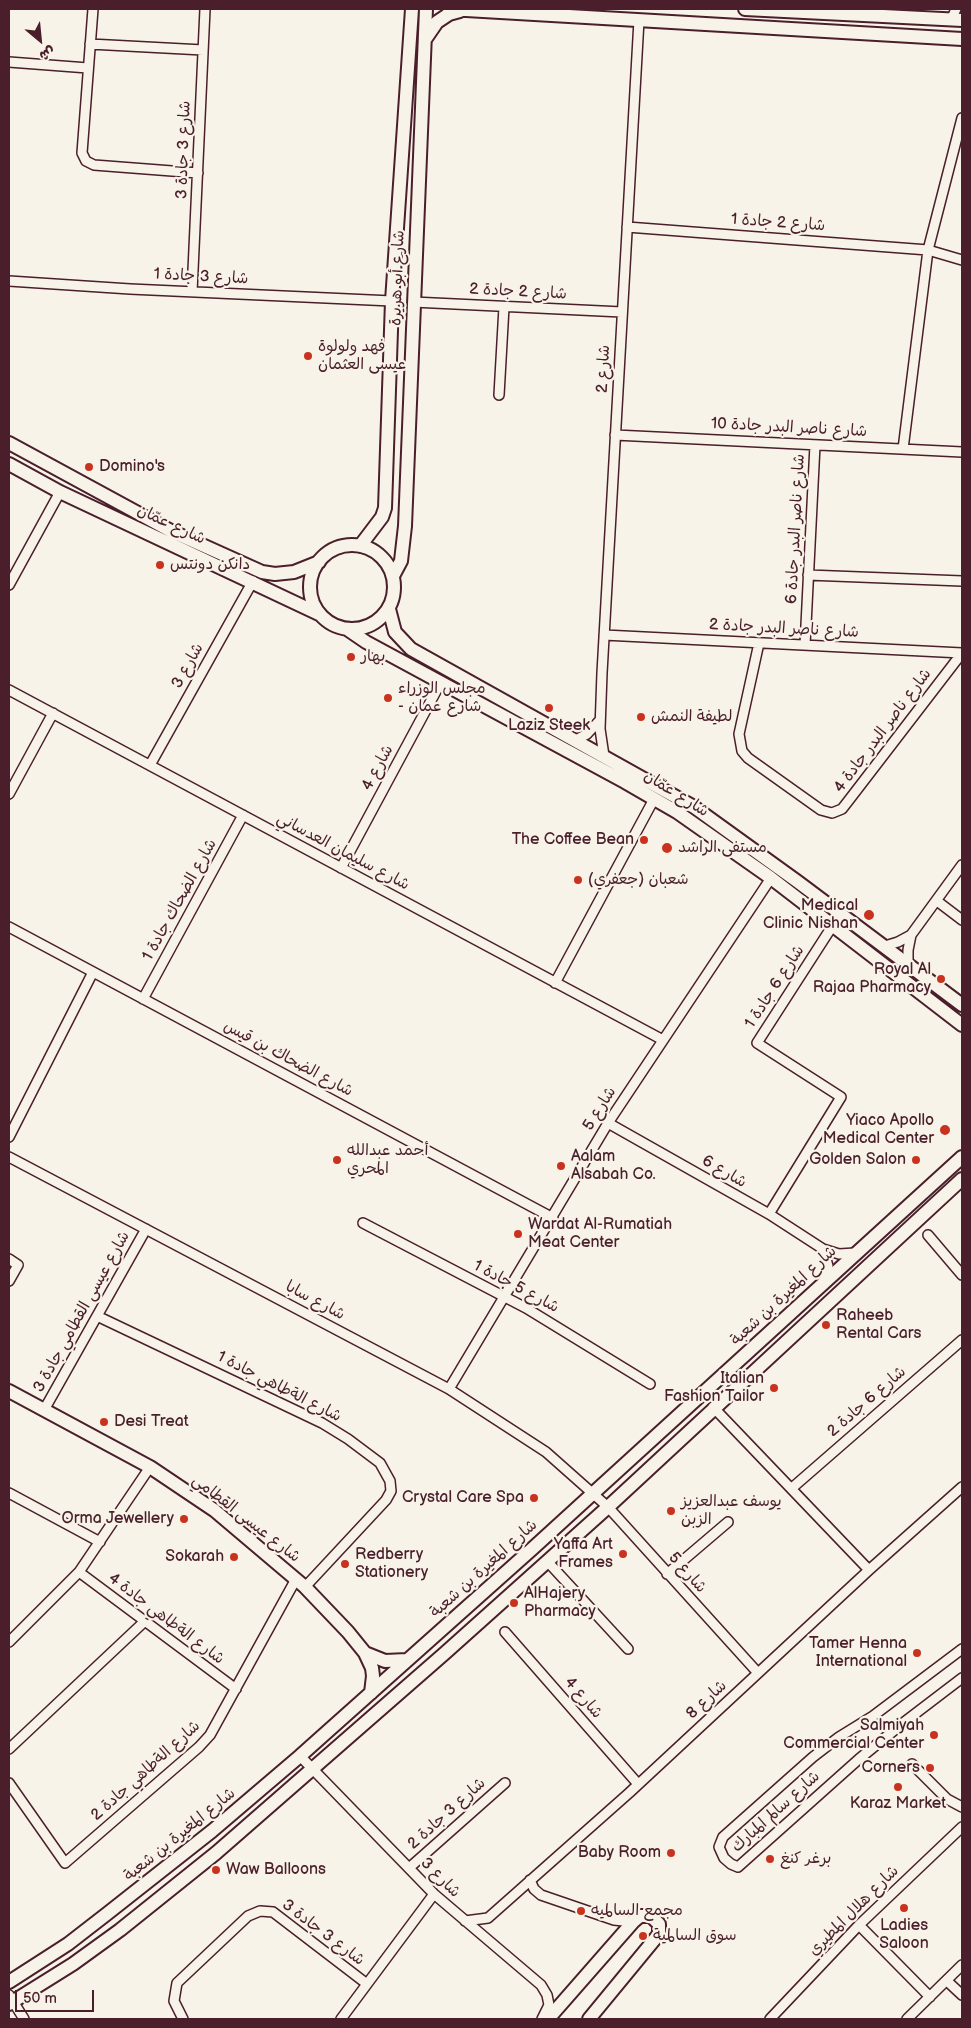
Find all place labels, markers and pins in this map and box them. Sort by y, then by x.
place label: فهد ولولوة عيسى العثمان [318,337,406,375]
marker: فهد ولولوة عيسى العثمان [302,350,314,362]
place label: Domino's [99,457,165,477]
marker: Domino's [83,461,95,473]
place label: دانكن دونتس [170,555,250,575]
marker: دانكن دونتس [154,559,166,571]
place label: بهار [361,647,385,667]
marker: بهار [345,651,357,663]
place label: مجلس الوزراء - شارع عمان [398,679,486,717]
marker: مجلس الوزراء - شارع عمان [382,692,394,704]
marker: Laziz Steek [543,702,555,714]
place label: لطيفة النمش [651,707,733,727]
marker: لطيفة النمش [635,711,647,723]
place label: Laziz Steek [508,716,590,736]
place label: The Coffee Bean [512,830,634,850]
marker: The Coffee Bean [638,834,650,846]
place label: مستفى الراشد [678,838,767,858]
marker: مستفى الراشد [660,841,674,855]
place label: شعبان (جعفري) [588,870,689,890]
marker: شعبان (جعفري) [572,874,584,886]
place label: Medical Clinic Nishan [763,896,858,934]
marker: Medical Clinic Nishan [862,908,876,922]
place label: Royal Al Rajaa Pharmacy [813,960,931,998]
marker: Royal Al Rajaa Pharmacy [935,973,947,985]
place label: Yiaco Apollo Medical Center [823,1111,934,1149]
marker: Yiaco Apollo Medical Center [938,1123,952,1137]
place label: أحمد عبدالله المحري [347,1141,428,1179]
place label: Aalam Alsabah Co. [571,1147,656,1185]
place label: Golden Salon [809,1150,906,1170]
marker: أحمد عبدالله المحري [331,1154,343,1166]
marker: Golden Salon [910,1154,922,1166]
marker: Aalam Alsabah Co. [555,1160,567,1172]
place label: Wardat Al-Rumatiah Meat Center [528,1215,672,1253]
marker: Wardat Al-Rumatiah Meat Center [512,1228,524,1240]
place label: Raheeb Rental Cars [836,1306,921,1344]
marker: Raheeb Rental Cars [820,1319,832,1331]
place label: Italian Fashion Tailor [664,1369,764,1407]
marker: Italian Fashion Tailor [768,1382,780,1394]
place label: Desi Treat [114,1412,189,1432]
marker: Desi Treat [98,1416,110,1428]
place label: Crystal Care Spa [402,1488,524,1508]
marker: Crystal Care Spa [528,1492,540,1504]
place label: يوسف عبدالعزيز الزبن [681,1492,782,1530]
marker: يوسف عبدالعزيز الزبن [665,1505,677,1517]
place label: Orma Jewellery [61,1509,174,1529]
marker: Orma Jewellery [178,1513,190,1525]
place label: Yaffa Art Frames [554,1535,613,1573]
place label: Redberry Stationery [355,1545,428,1583]
place label: Sokarah [165,1547,224,1567]
marker: Yaffa Art Frames [617,1548,629,1560]
marker: Sokarah [228,1551,240,1563]
marker: Redberry Stationery [339,1558,351,1570]
place label: AlHajery Pharmacy [524,1584,596,1622]
marker: AlHajery Pharmacy [508,1597,520,1609]
place label: Tamer Henna International [809,1634,907,1672]
marker: Tamer Henna International [911,1647,923,1659]
place label: Salmiyah Commercial Center [783,1716,924,1754]
marker: Salmiyah Commercial Center [928,1729,940,1741]
place label: Corners [862,1758,920,1778]
marker: Corners [924,1762,936,1774]
marker: Karaz Market [892,1781,904,1793]
place label: Karaz Market [850,1794,946,1814]
place label: Baby Room [578,1843,661,1863]
marker: Baby Room [665,1847,677,1859]
place label: برغر كنغ [780,1849,831,1869]
marker: برغر كنغ [764,1853,776,1865]
place label: Waw Balloons [226,1860,326,1880]
marker: Waw Balloons [210,1864,222,1876]
place label: مجمع السالميه [591,1901,683,1921]
marker: Ladies Saloon [898,1902,910,1914]
marker: مجمع السالميه [575,1905,587,1917]
place label: Ladies Saloon [879,1916,929,1954]
place label: سوق السالمية [653,1926,737,1946]
marker: سوق السالمية [637,1930,649,1942]

